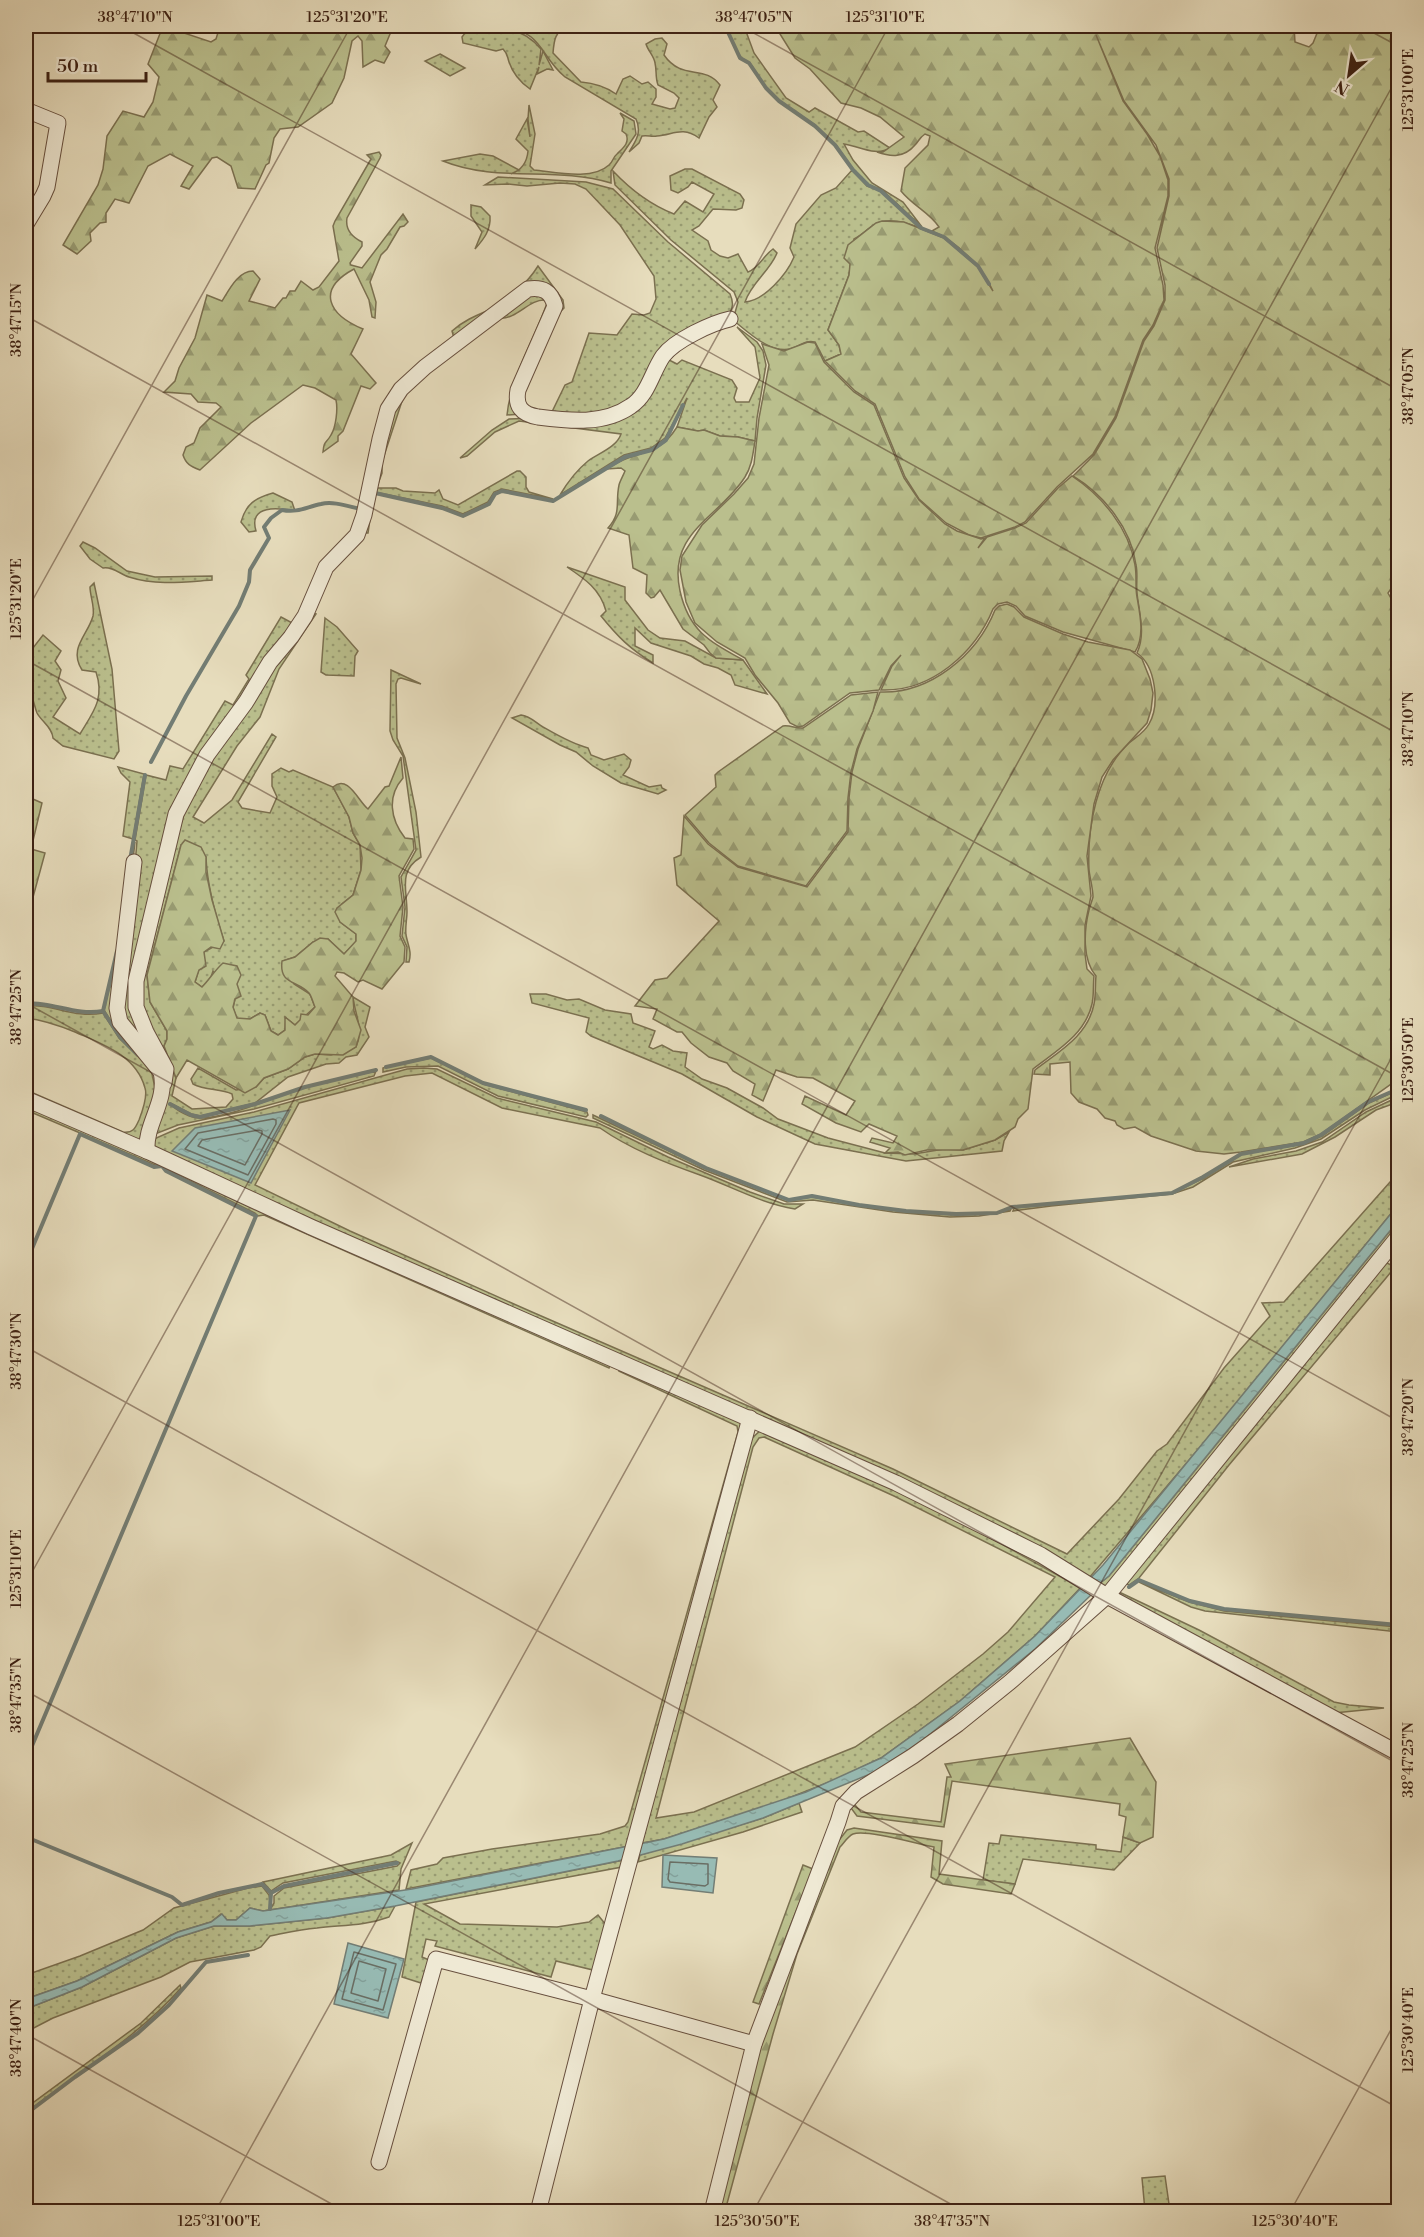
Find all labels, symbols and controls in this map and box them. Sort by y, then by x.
text: 38°47'10"N [97,8,173,27]
text: 125°31'20"E [306,8,388,27]
text: 38°47'05"N [715,8,793,27]
text: 125°31'10"E [846,8,925,27]
scale bar [48,45,146,83]
north arrow [1319,45,1379,105]
text: 125°31'00"E [1399,49,1418,131]
text: 50 m [57,55,99,78]
text: N [1332,75,1353,99]
text: 38°47'15"N [7,283,26,357]
text: 38°47'05"N [1399,347,1418,425]
text: 125°31'20"E [7,558,26,640]
text: 38°47'10"N [1399,691,1418,767]
text: 38°47'25"N [7,969,26,1045]
text: 125°30'50"E [1399,1017,1418,1103]
text: 38°47'30"N [7,1312,26,1390]
text: 38°47'20"N [1399,1378,1418,1456]
text: 125°31'10"E [7,1530,26,1609]
text: 38°47'35"N [7,1657,26,1733]
text: 38°47'25"N [1399,1722,1418,1798]
text: 125°30'40"E [1399,1987,1418,2073]
text: 38°47'40"N [7,1999,26,2077]
text: 125°31'00"E [178,2212,260,2231]
text: 125°30'50"E [714,2212,800,2231]
text: 38°47'35"N [914,2212,990,2231]
text: 125°30'40"E [1252,2212,1338,2231]

